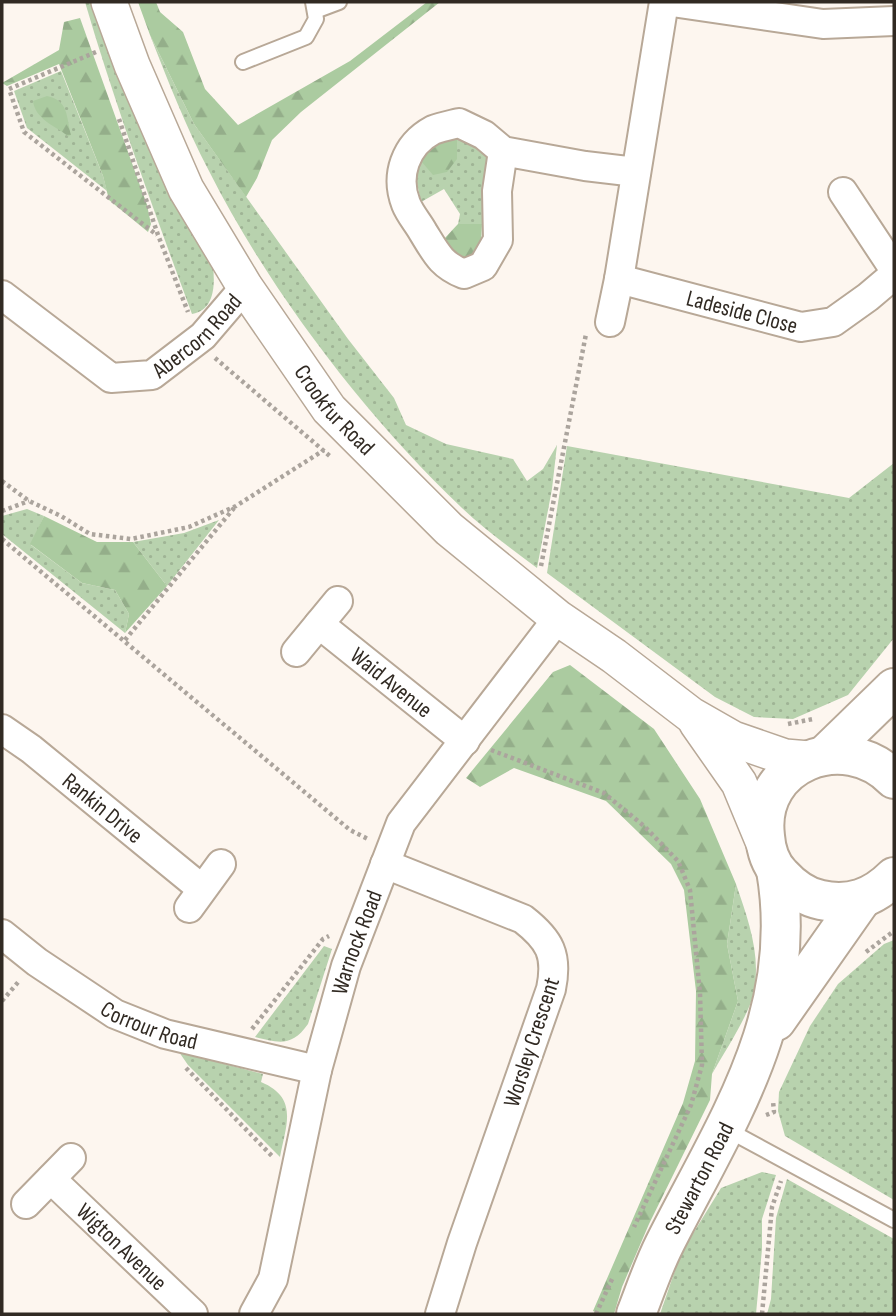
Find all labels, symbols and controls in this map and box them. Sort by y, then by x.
street label: Ladeside Close [683,284,800,340]
street label: Abercorn Road [146,288,248,385]
street label: Crookfur Road [288,360,380,461]
street label: Waid Avenue [344,642,438,724]
street label: Rankin Drive [56,767,148,850]
street label: Warnock Road [326,886,389,998]
street label: Worsley Crescent [498,974,566,1111]
street label: Corrour Road [95,995,200,1056]
street label: Stewarton Road [659,1118,740,1239]
street label: Wigton Avenue [70,1198,172,1297]

